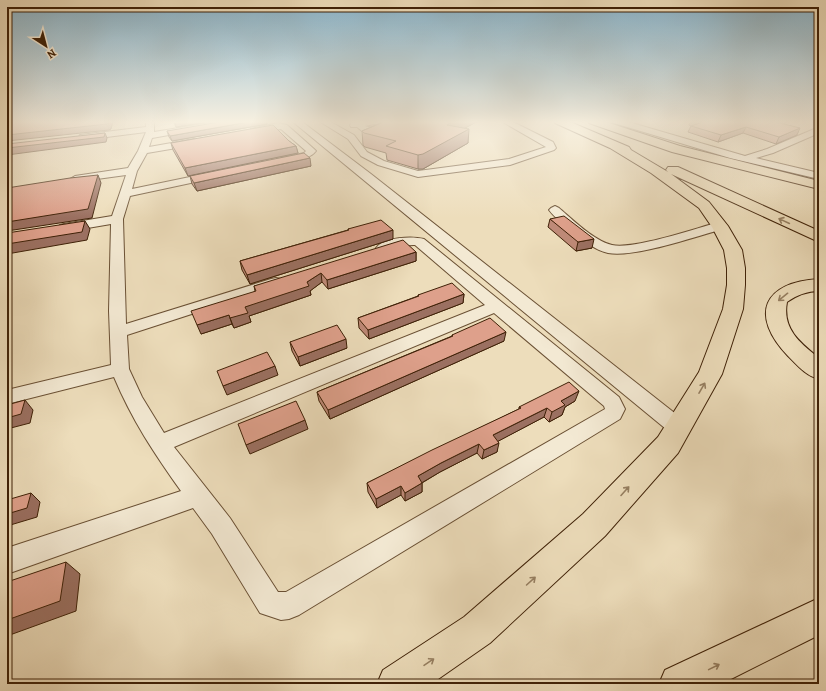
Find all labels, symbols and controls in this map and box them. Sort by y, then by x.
north arrow [26,26,66,66]
text: N [44,45,59,62]
one-way arrow [778,217,790,224]
one-way arrow [778,292,788,301]
one-way arrow [699,382,707,394]
one-way arrow [620,487,629,497]
one-way arrow [526,577,536,586]
one-way arrow [424,658,435,666]
one-way arrow [708,663,720,670]

